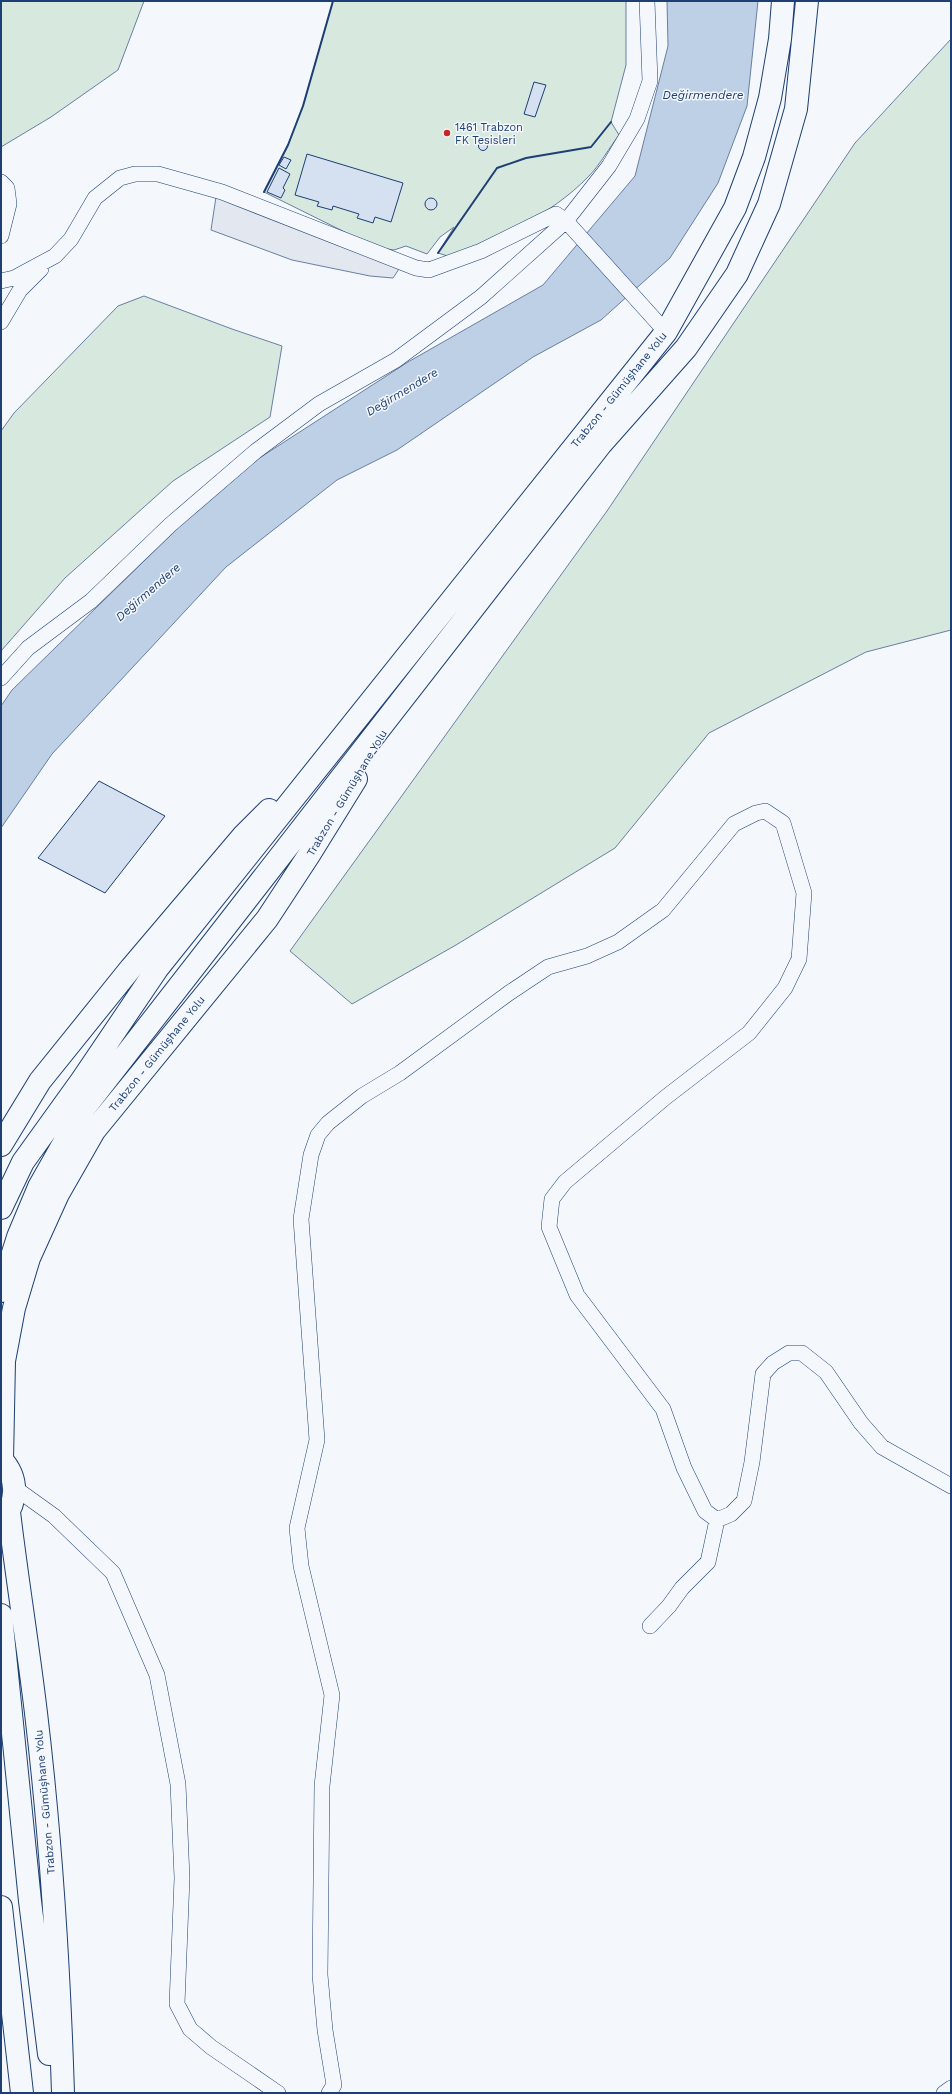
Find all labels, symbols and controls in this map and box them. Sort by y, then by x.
water label: Değirmendere [662,88,744,102]
place label: 1461 Trabzon FK Tesisleri [455,121,523,147]
marker: 1461 Trabzon FK Tesisleri [442,128,452,138]
street label: Trabzon - Gümüşhane Yolu [568,330,670,450]
water label: Değirmendere [364,365,441,419]
water label: Değirmendere [113,560,183,624]
street label: Trabzon - Gümüşhane Yolu [304,727,390,859]
street label: Trabzon - Gümüşhane Yolu [106,994,208,1114]
street label: Trabzon - Gümüşhane Yolu [32,1729,58,1875]

